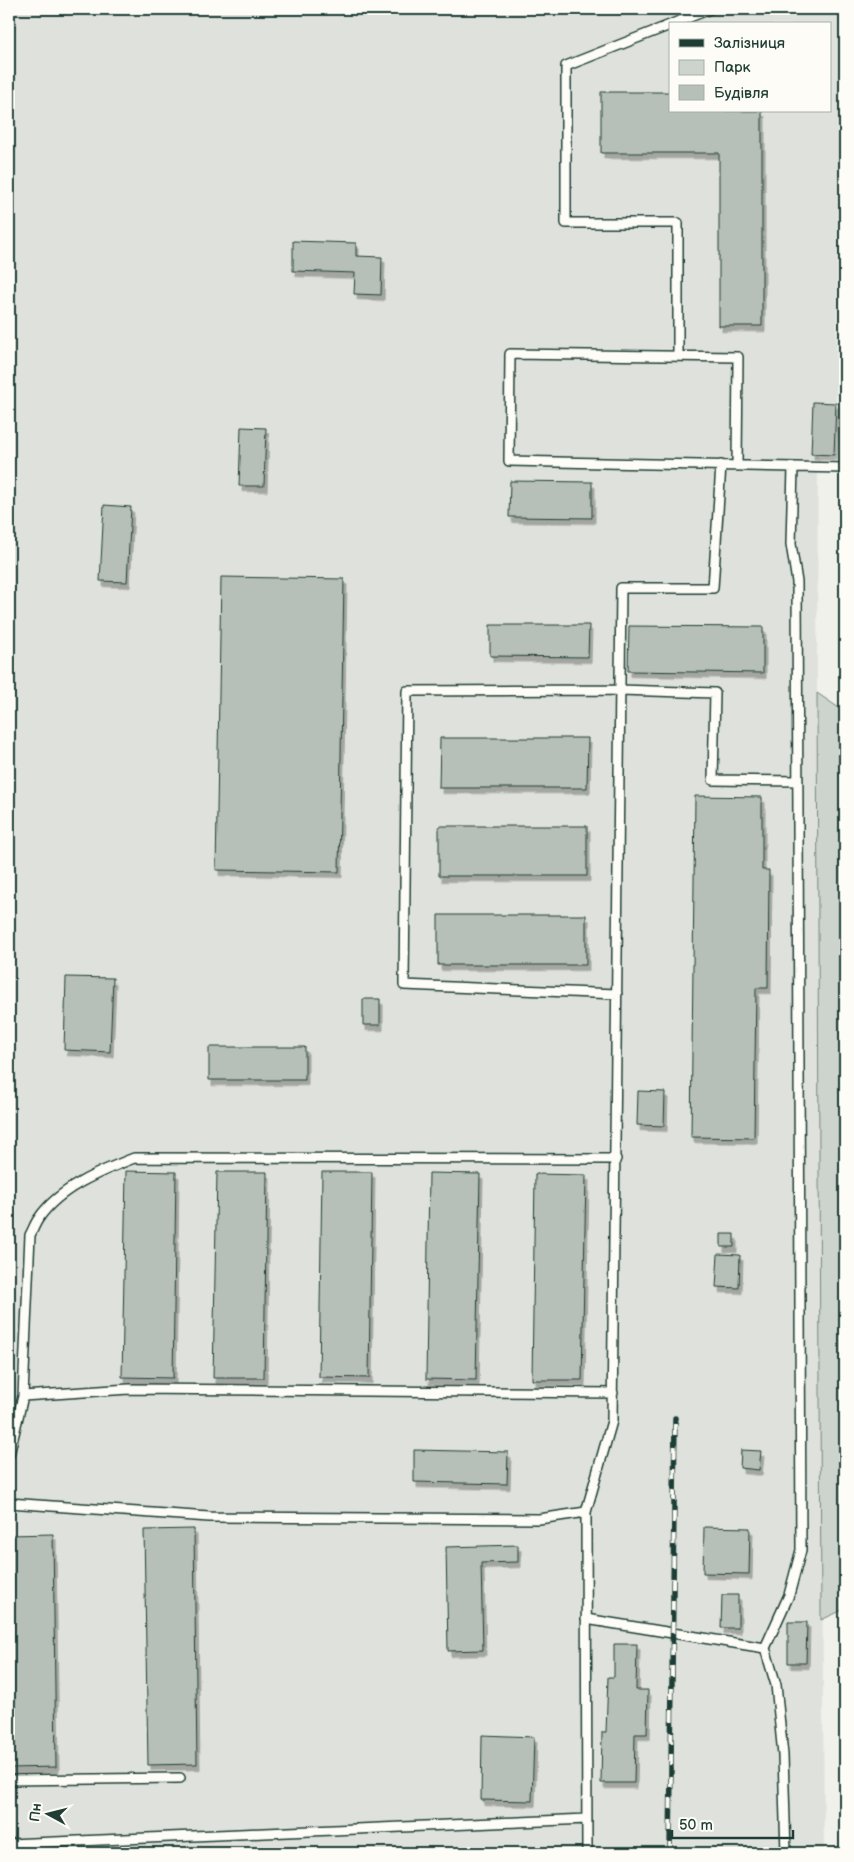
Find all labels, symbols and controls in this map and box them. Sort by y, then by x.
legend [669,22,832,112]
text: Залізниця [714,34,785,53]
text: Парк [714,58,751,77]
text: Будівля [714,84,769,103]
north arrow [22,1790,72,1840]
text: Пн [26,1802,45,1823]
scale bar [672,1807,793,1839]
text: 50 m [679,1816,713,1835]

